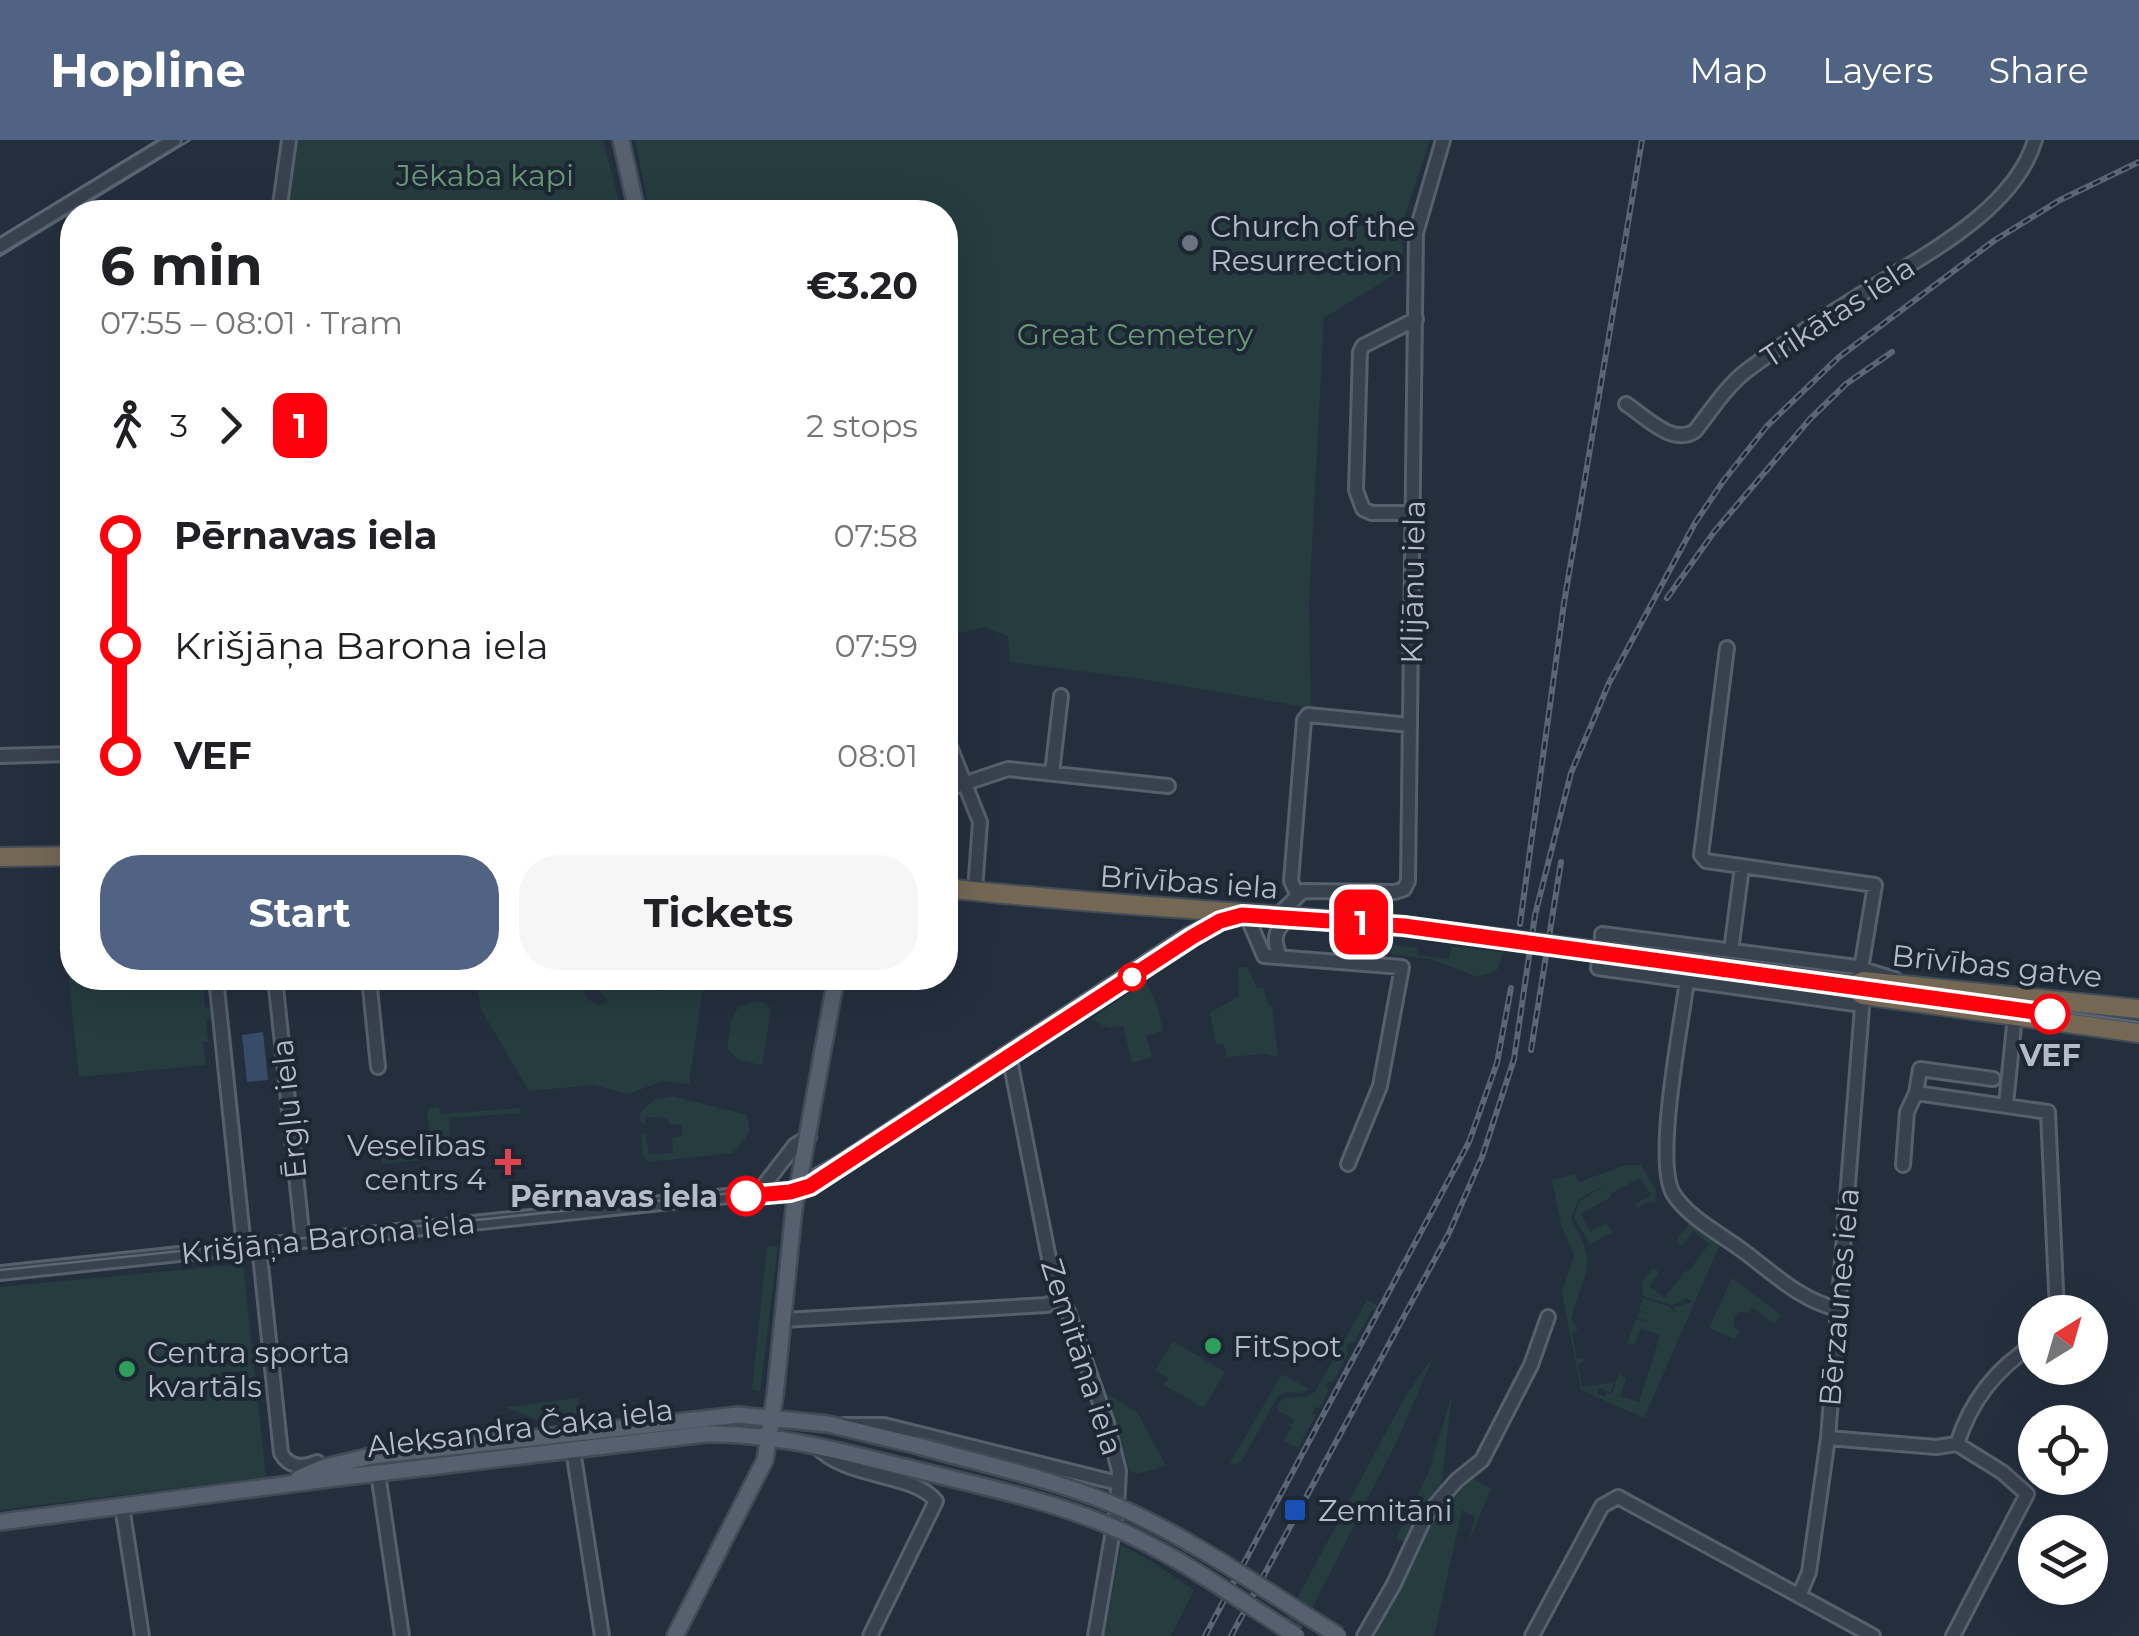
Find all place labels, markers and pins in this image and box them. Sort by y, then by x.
place label: Church of the Resurrection [1210,208,1416,279]
marker: Church of the Resurrection [1179,232,1201,254]
unlabelled marker [1119,964,1145,990]
marker: VEF [2031,995,2069,1033]
place label: VEF [2018,1037,2081,1074]
place label: Veselības centrs 4 [347,1127,486,1198]
marker: Veselības centrs 4 [495,1149,521,1175]
marker: Pērnavas iela [727,1177,765,1215]
place label: Pērnavas iela [510,1178,718,1215]
place label: FitSpot [1233,1328,1342,1365]
place label: Centra sporta kvartāls [147,1334,350,1405]
marker: FitSpot [1202,1335,1224,1357]
marker: Centra sporta kvartāls [116,1358,138,1380]
place label: Zemitāni [1318,1492,1452,1529]
marker: Zemitāni [1282,1497,1308,1523]

